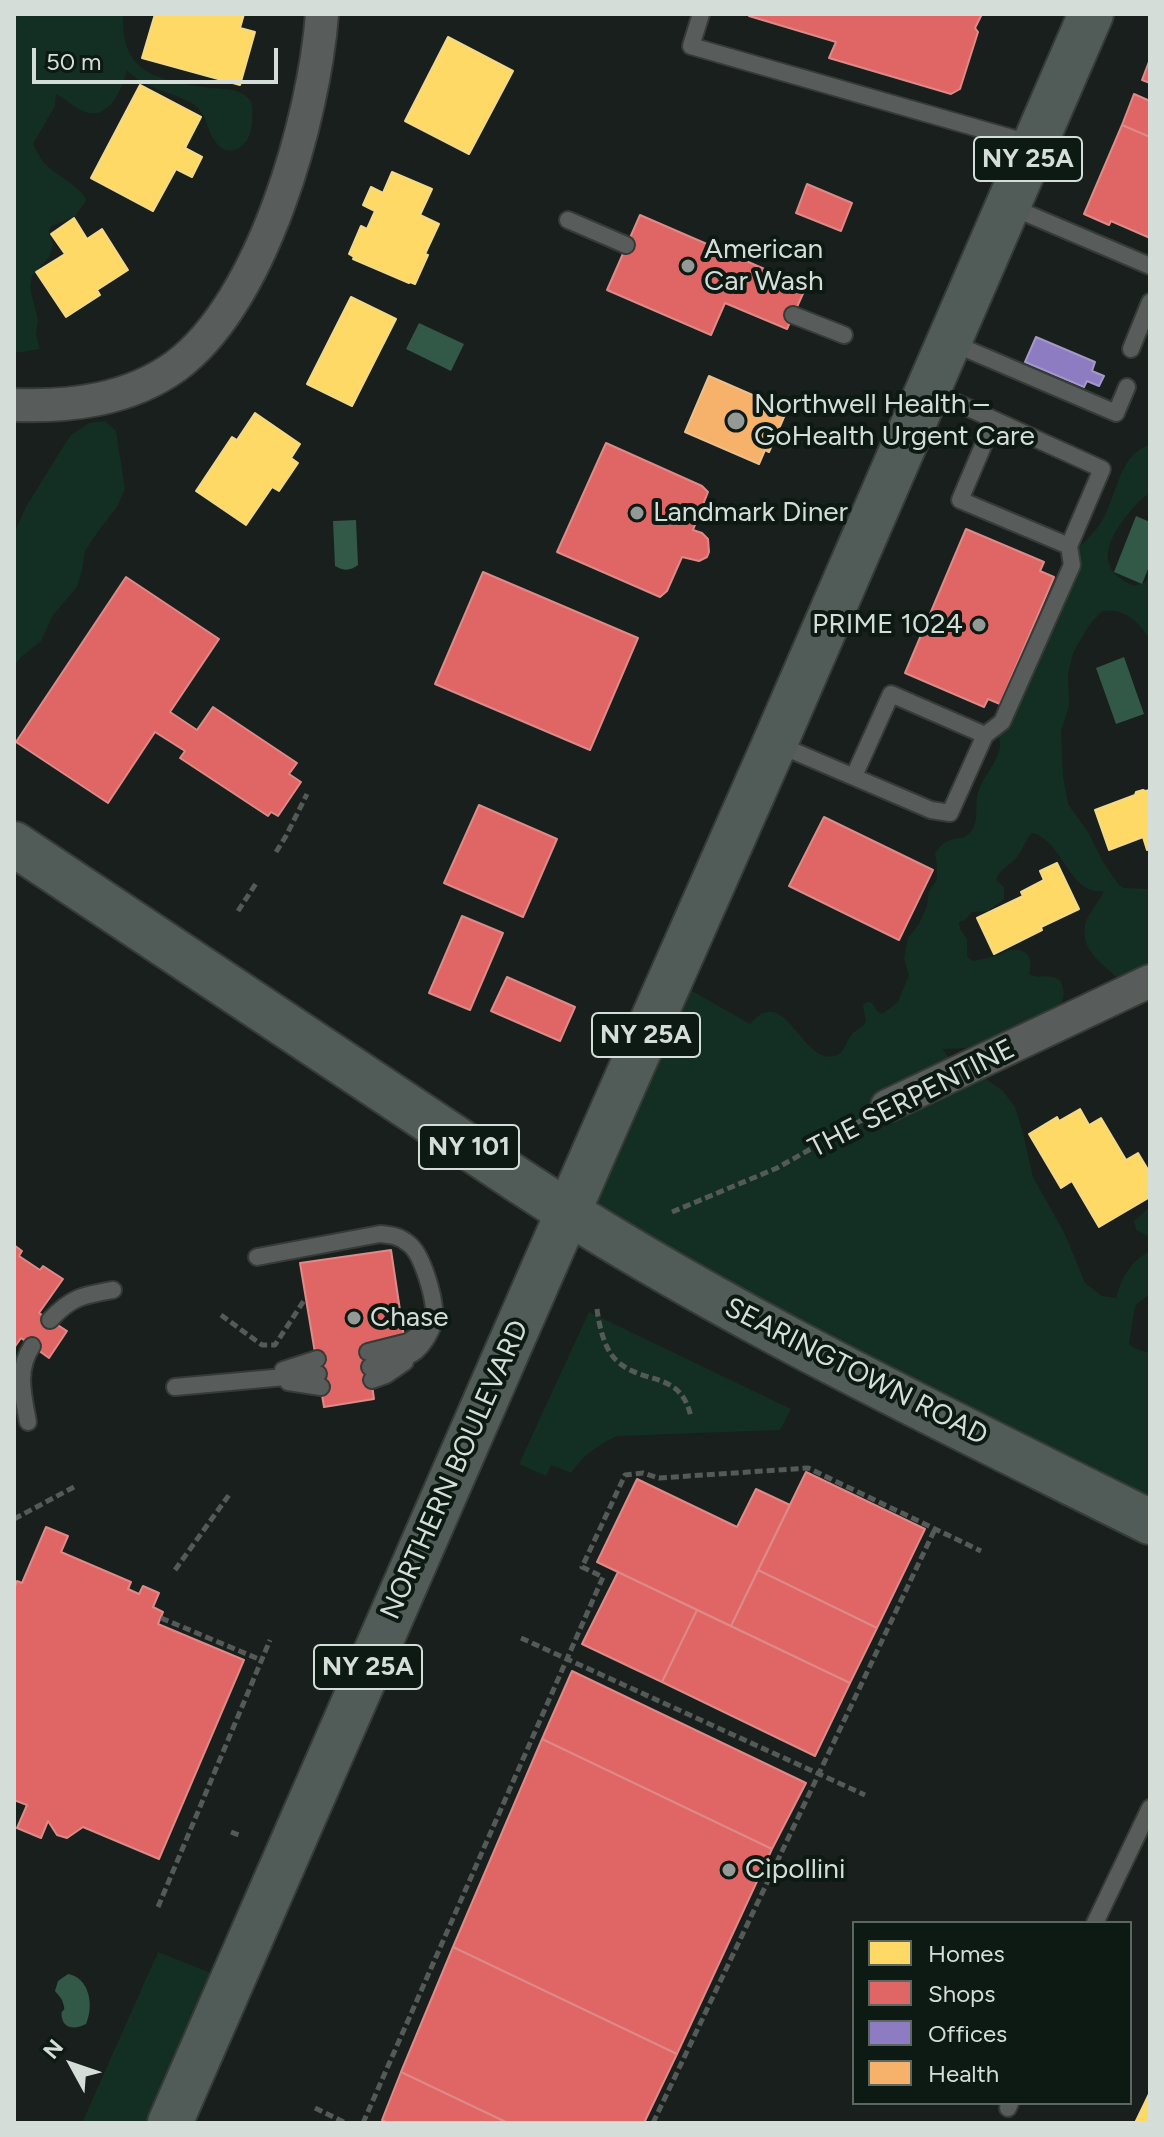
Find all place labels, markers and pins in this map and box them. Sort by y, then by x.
place label: American Car Wash [704,233,824,299]
marker: American Car Wash [679,257,697,275]
place label: Northwell Health – GoHealth Urgent Care [754,388,1035,454]
marker: Northwell Health – GoHealth Urgent Care [725,410,747,432]
place label: Landmark Diner [653,496,848,530]
marker: Landmark Diner [628,504,646,522]
place label: PRIME 1024 [812,608,963,642]
marker: PRIME 1024 [970,616,988,634]
place label: Chase [370,1301,448,1335]
marker: Chase [345,1309,363,1327]
place label: Cipollini [745,1853,845,1887]
marker: Cipollini [720,1861,738,1879]

